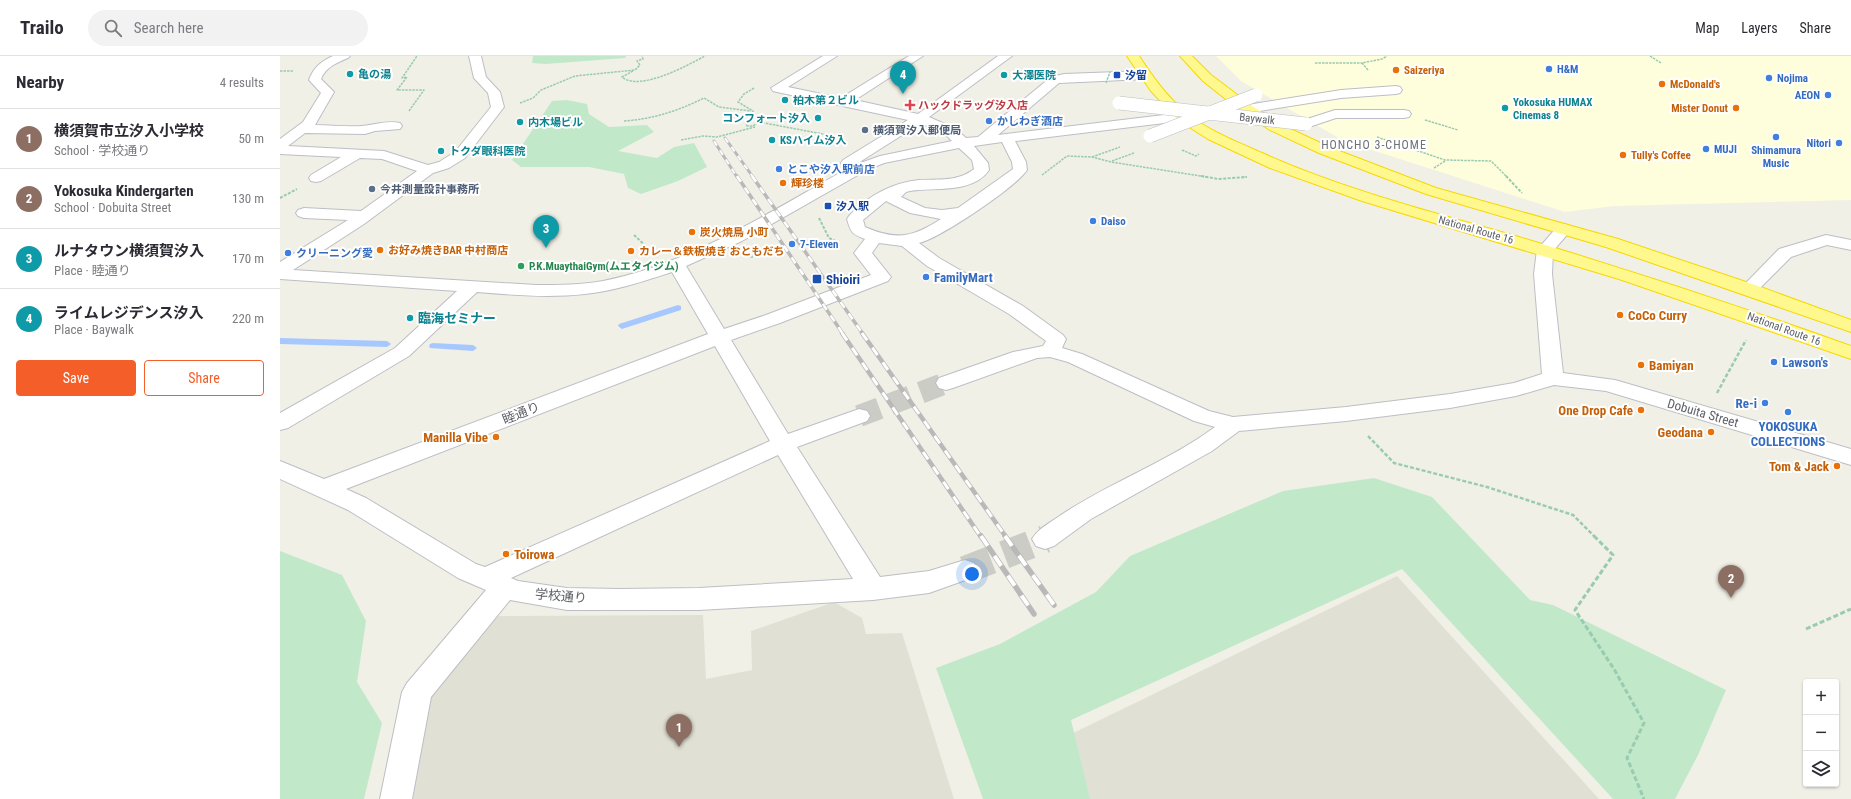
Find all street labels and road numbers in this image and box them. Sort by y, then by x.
street label: Baywalk [1239,111,1275,127]
street label: National Route 16 [1437,213,1515,247]
street label: National Route 16 [1745,310,1823,348]
street label: Dobuita Street [1666,396,1740,430]
street label: 睦通り [500,399,542,427]
street label: 学校通り [534,586,588,606]

